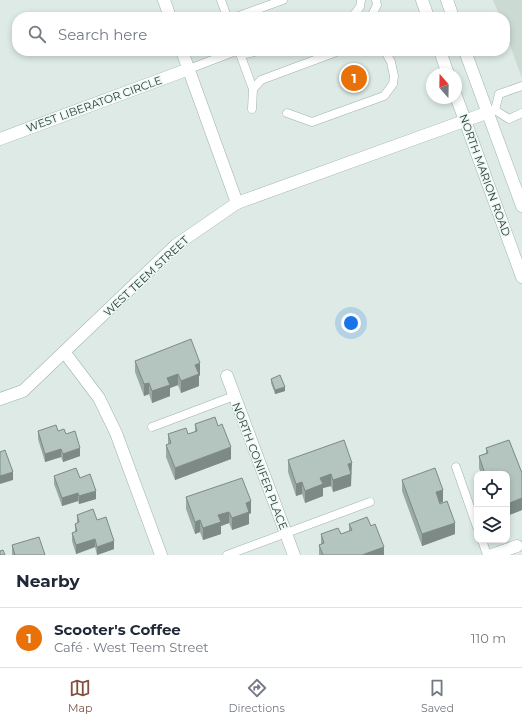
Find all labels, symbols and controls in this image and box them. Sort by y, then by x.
search box [12,12,510,56]
icon: search [26,23,48,45]
text: Search here [58,25,147,44]
pin: 1 [341,63,367,93]
north arrow [426,68,462,104]
street label: WEST LIBERATOR CIRCLE [24,73,164,135]
street label: NORTH MARION ROAD [456,112,514,238]
street label: WEST TEEM STREET [100,232,192,319]
your location [341,313,361,333]
street label: NORTH CONIFER PLACE [229,400,291,532]
map controls [474,471,510,543]
button: locate [474,471,510,507]
button: layers [474,507,510,543]
text: Nearby [16,571,80,591]
text: Scooter's Coffee [54,620,181,639]
text: 1 [26,630,32,646]
text: 110 m [471,630,506,646]
text: Café · West Teem Street [54,639,209,655]
tab: Map [68,677,92,715]
tab: Directions [229,677,285,715]
tab: Saved [421,677,454,715]

